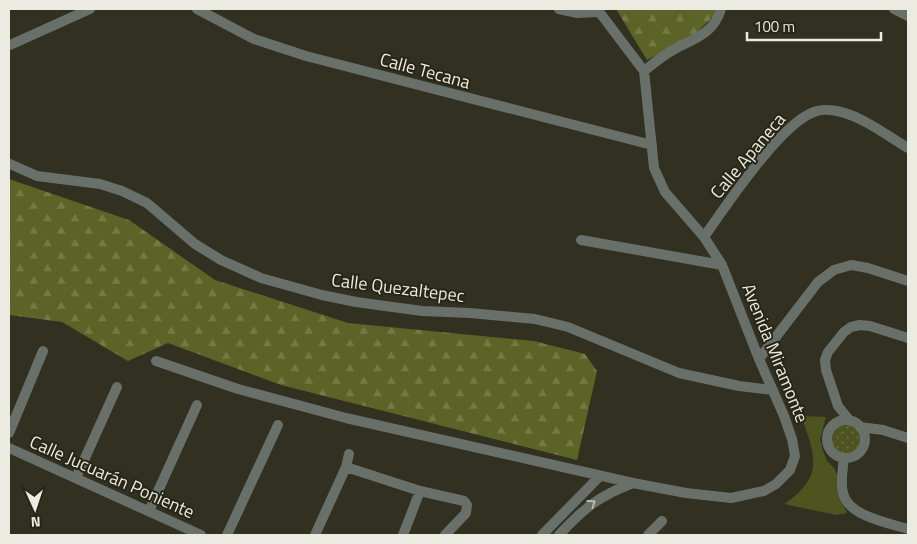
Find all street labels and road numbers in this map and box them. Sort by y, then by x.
street label: Calle Tecana [377,45,473,96]
street label: Calle Apaneca [704,107,792,205]
street label: Calle Quezaltepec [330,266,466,309]
street label: Avenida Miramonte [735,279,816,426]
street label: Calle Jucuarán Poniente [25,428,199,525]

